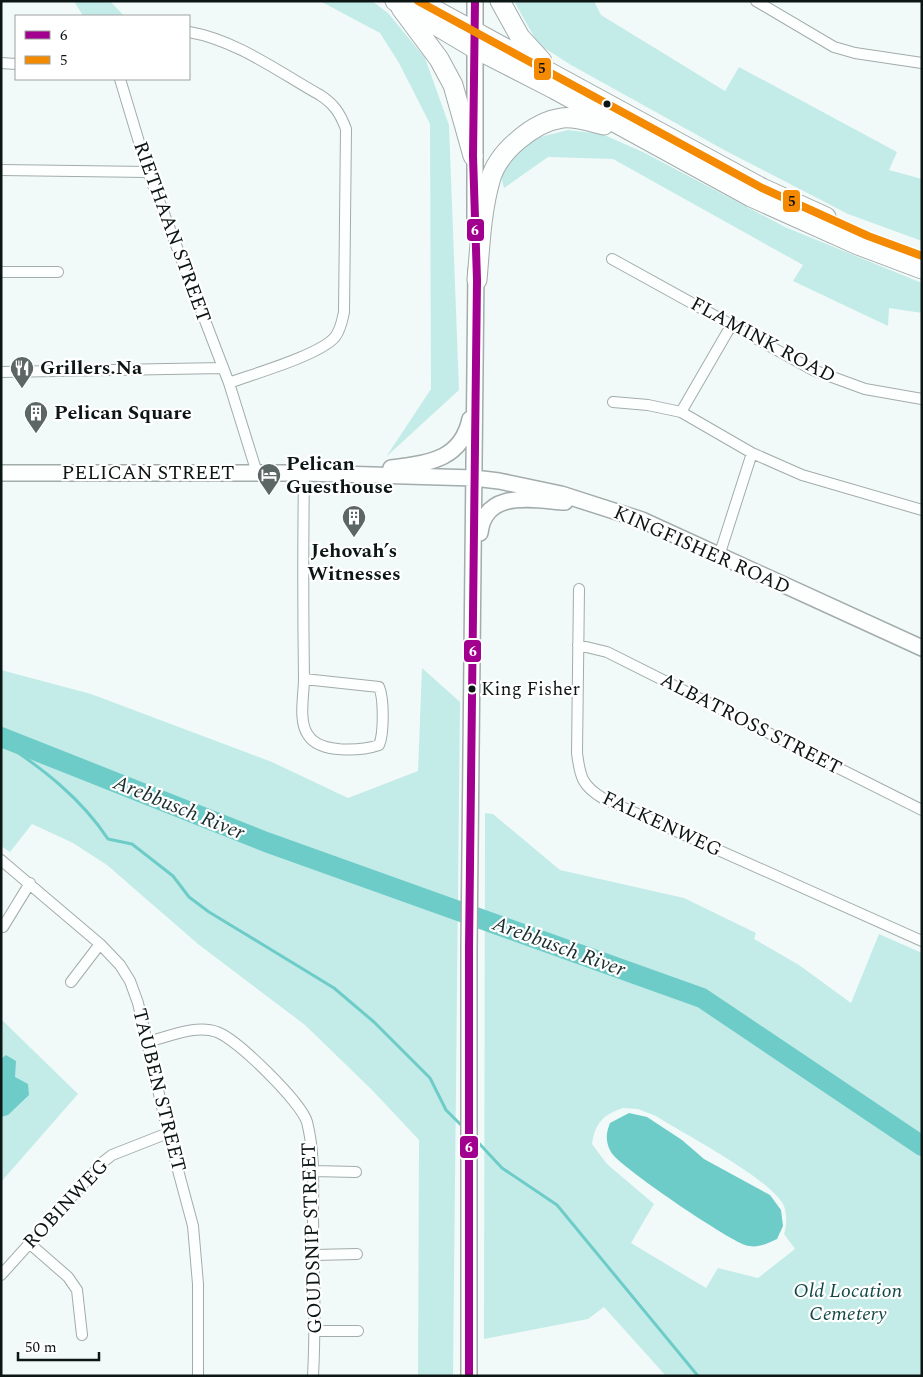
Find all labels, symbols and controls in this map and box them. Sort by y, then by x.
legend [15,15,190,80]
text: 6 [60,24,68,47]
text: 5 [60,49,68,72]
line badge: 5 [533,57,552,81]
text: 5 [538,58,546,79]
unlabelled marker [602,99,612,109]
street label: RIETHAAN STREET [125,137,219,327]
line badge: 5 [782,189,801,213]
text: 5 [788,191,796,212]
line badge: 6 [466,218,485,242]
text: 6 [471,220,479,241]
street label: FLAMINK ROAD [685,289,841,391]
place label: Grillers.Na [40,353,143,383]
restaurant icon: Grillers.Na [9,355,35,389]
place label: Pelican Square [54,398,192,428]
building icon: Pelican Square [23,400,49,434]
place label: Pelican Guesthouse [286,449,393,502]
street label: PELICAN STREET [61,458,235,488]
hotel icon: Pelican Guesthouse [256,462,282,496]
street label: KINGFISHER ROAD [609,497,795,603]
building icon: Jehovah’s Witnesses [341,504,367,538]
place label: Jehovah’s Witnesses [307,536,401,589]
line badge: 6 [463,639,482,663]
text: 6 [469,641,477,662]
street label: ALBATROSS STREET [655,665,847,783]
place label: King Fisher [481,675,580,704]
marker: King Fisher [467,684,477,694]
water label: Arebbusch River [108,767,250,849]
street label: FALKENWEG [597,783,727,865]
water label: Arebbusch River [487,908,631,986]
street label: TAUBEN STREET [124,1005,194,1175]
line badge: 6 [459,1135,479,1159]
text: 6 [465,1137,473,1158]
street label: GOUDSNIP STREET [294,1142,330,1334]
street label: ROBINWEG [16,1152,116,1256]
park label: Old Location Cemetery [794,1276,903,1329]
scale bar [18,1330,99,1362]
text: 50 m [25,1336,57,1359]

